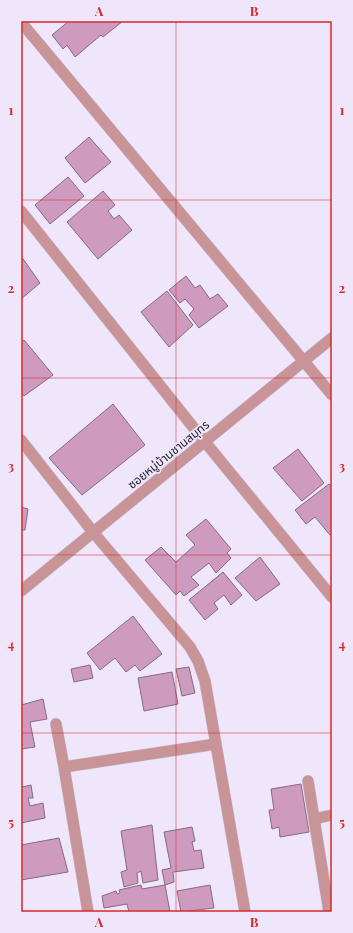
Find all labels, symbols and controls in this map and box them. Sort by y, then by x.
text: A [94,2,104,19]
text: B [250,2,259,19]
text: 1 [9,101,14,118]
text: 1 [340,101,345,118]
text: 2 [8,279,15,296]
text: 2 [339,279,346,296]
street label: ซอยหมู่บ้านชานสมุทร [124,416,212,492]
text: 3 [8,457,14,474]
text: 3 [339,457,345,474]
text: 4 [8,635,15,652]
text: 4 [339,635,346,652]
text: 5 [8,813,14,830]
text: 5 [339,813,345,830]
text: A [94,913,104,930]
text: B [250,913,259,930]

